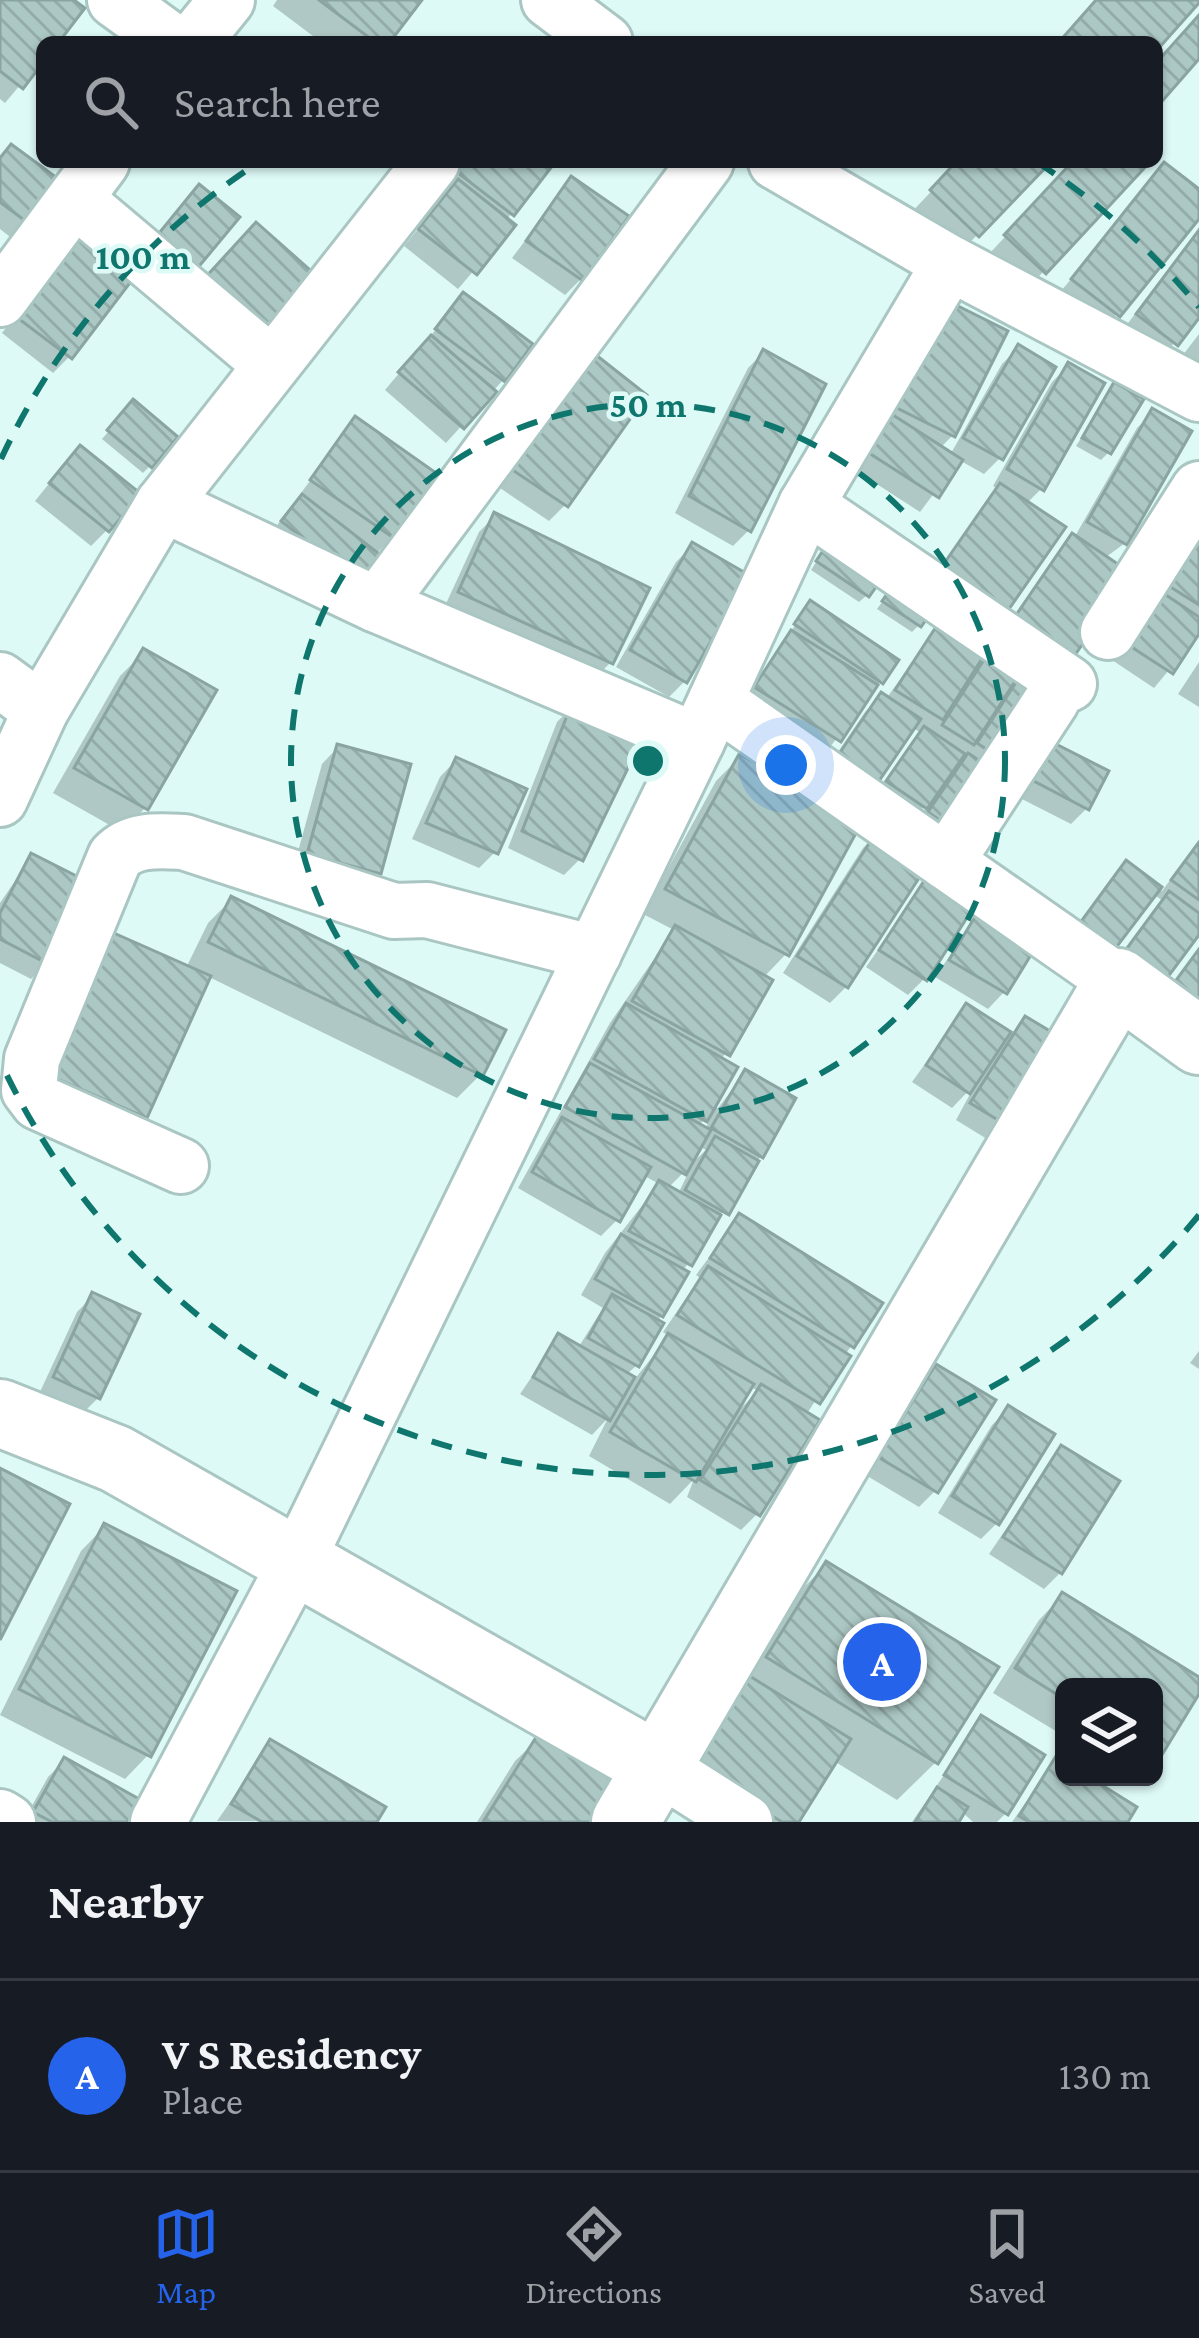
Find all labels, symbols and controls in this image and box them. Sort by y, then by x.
search box [36,36,1163,168]
icon: search [78,69,144,135]
text: Search here [174,77,381,127]
text: 100 m [96,237,191,277]
text: 50 m [610,385,687,425]
your location [756,735,816,795]
centre of rings [627,740,669,782]
pin: A [843,1617,921,1707]
map controls [1055,1678,1163,1786]
button: layers [1055,1678,1163,1786]
text: Nearby [48,1872,203,1929]
text: V S Residency [162,2029,421,2079]
text: A [75,2054,99,2097]
text: 130 m [1059,2054,1151,2097]
text: Place [162,2079,243,2122]
tab: Map [153,2201,219,2310]
tab: Directions [526,2201,662,2310]
tab: Saved [968,2201,1046,2310]

